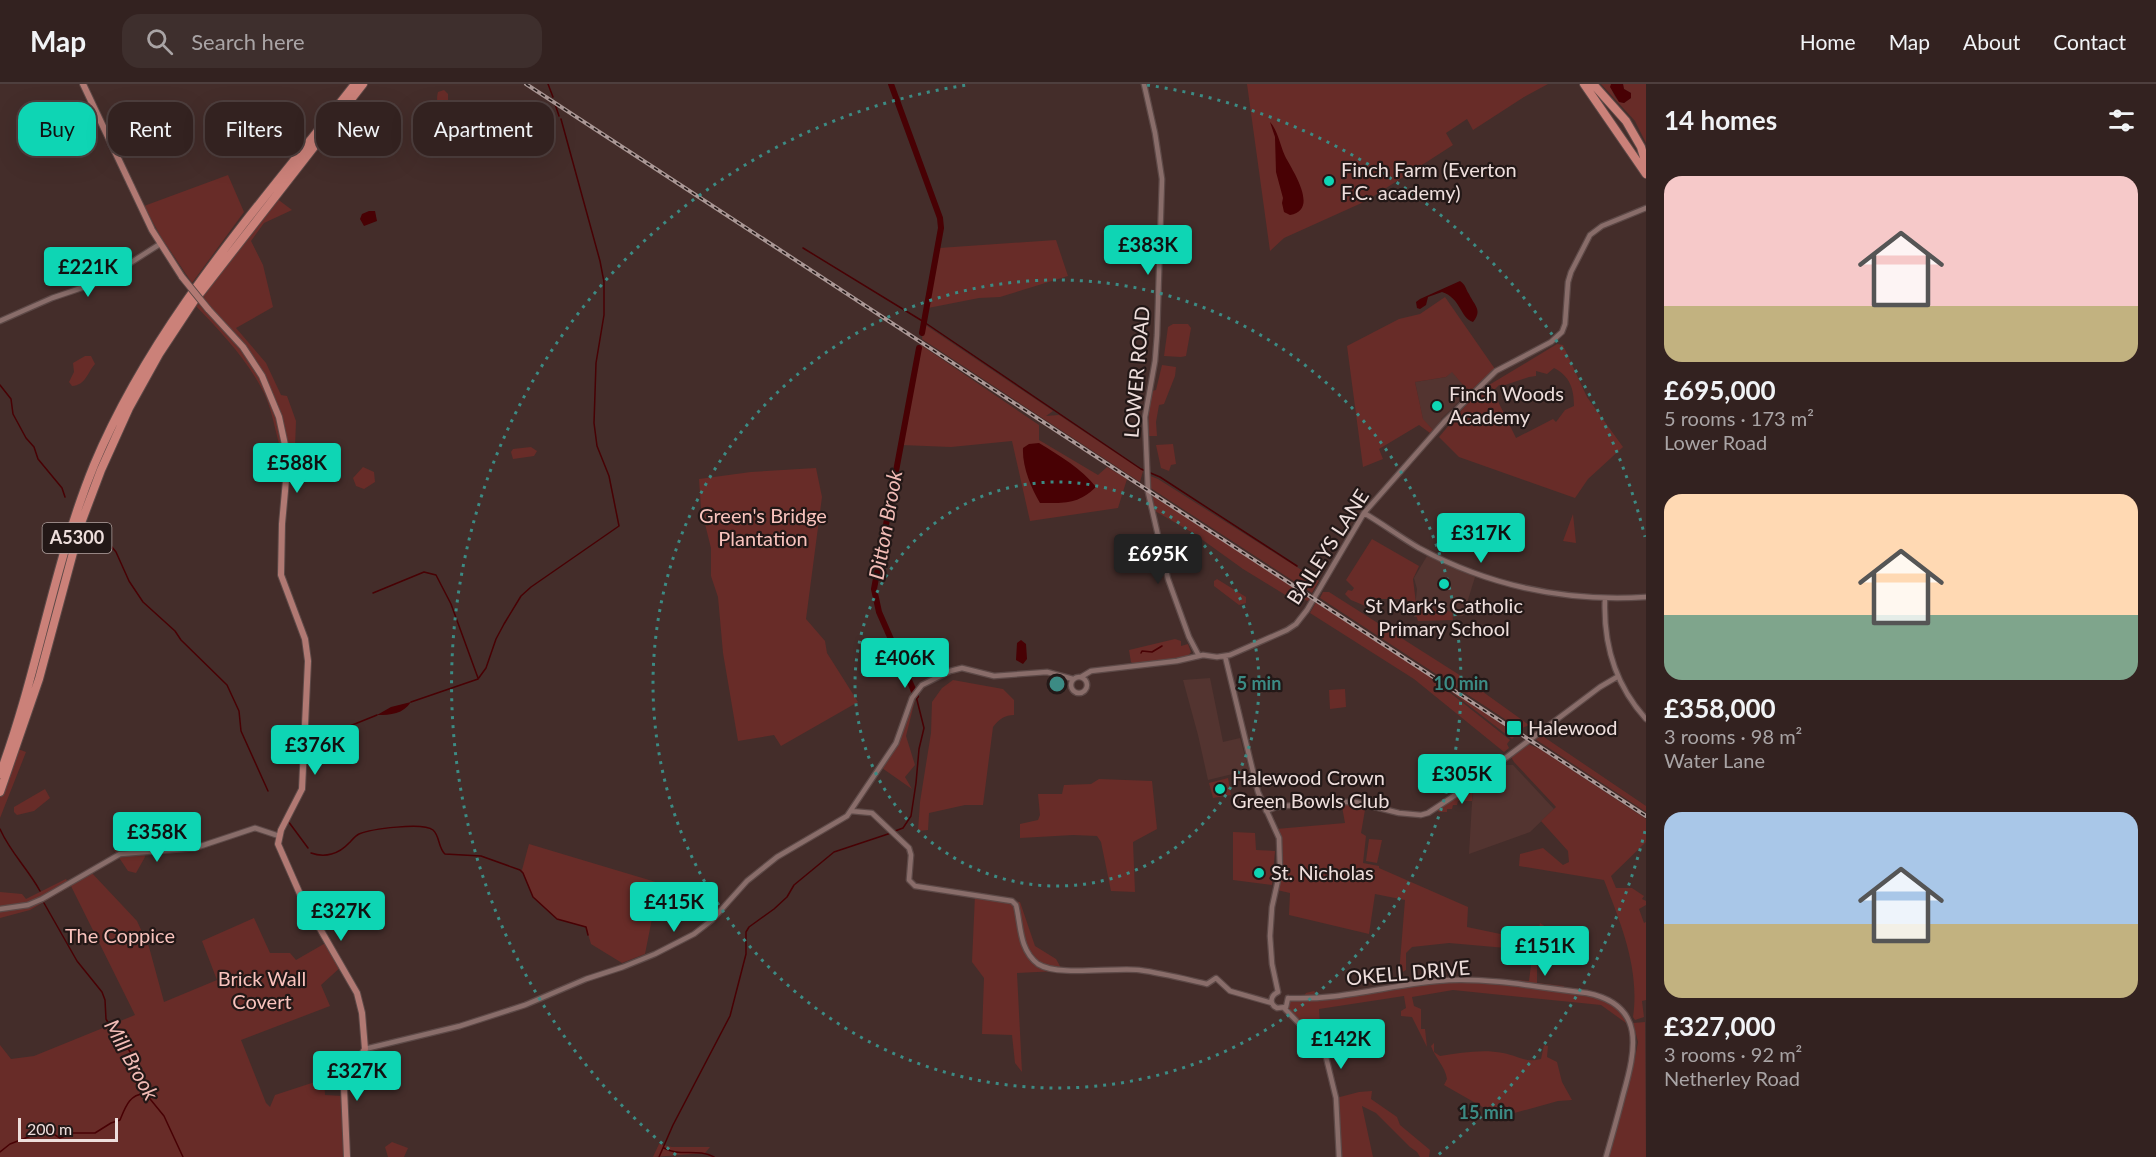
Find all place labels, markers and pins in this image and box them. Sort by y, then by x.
place label: Finch Farm (Everton F.C. academy) [1341,157,1517,204]
marker: Finch Farm (Everton F.C. academy) [1322,174,1336,188]
pin: £383K [1106,225,1190,276]
pin: £221K [46,247,130,298]
place label: Finch Woods Academy [1449,381,1564,428]
marker: Finch Woods Academy [1430,399,1444,413]
pin: £588K [255,443,339,494]
pin: £317K [1439,513,1523,564]
pin: £695K [1116,534,1200,585]
marker: St Mark's Catholic Primary School [1437,577,1451,591]
place label: St Mark's Catholic Primary School [1365,593,1523,640]
pin: £406K [863,638,947,689]
centre of rings [1047,674,1067,694]
place label: Halewood [1528,715,1618,739]
marker: Halewood [1505,719,1523,737]
pin: £376K [273,725,357,776]
pin: £305K [1420,754,1504,805]
place label: Halewood Crown Green Bowls Club [1232,765,1389,812]
marker: Halewood Crown Green Bowls Club [1213,782,1227,796]
pin: £358K [115,812,199,863]
place label: St. Nicholas [1271,860,1374,884]
marker: St. Nicholas [1252,866,1266,880]
pin: £415K [632,882,716,933]
pin: £327K [299,891,383,942]
pin: £151K [1503,926,1587,977]
pin: £142K [1299,1019,1383,1070]
pin: £327K [315,1051,399,1102]

